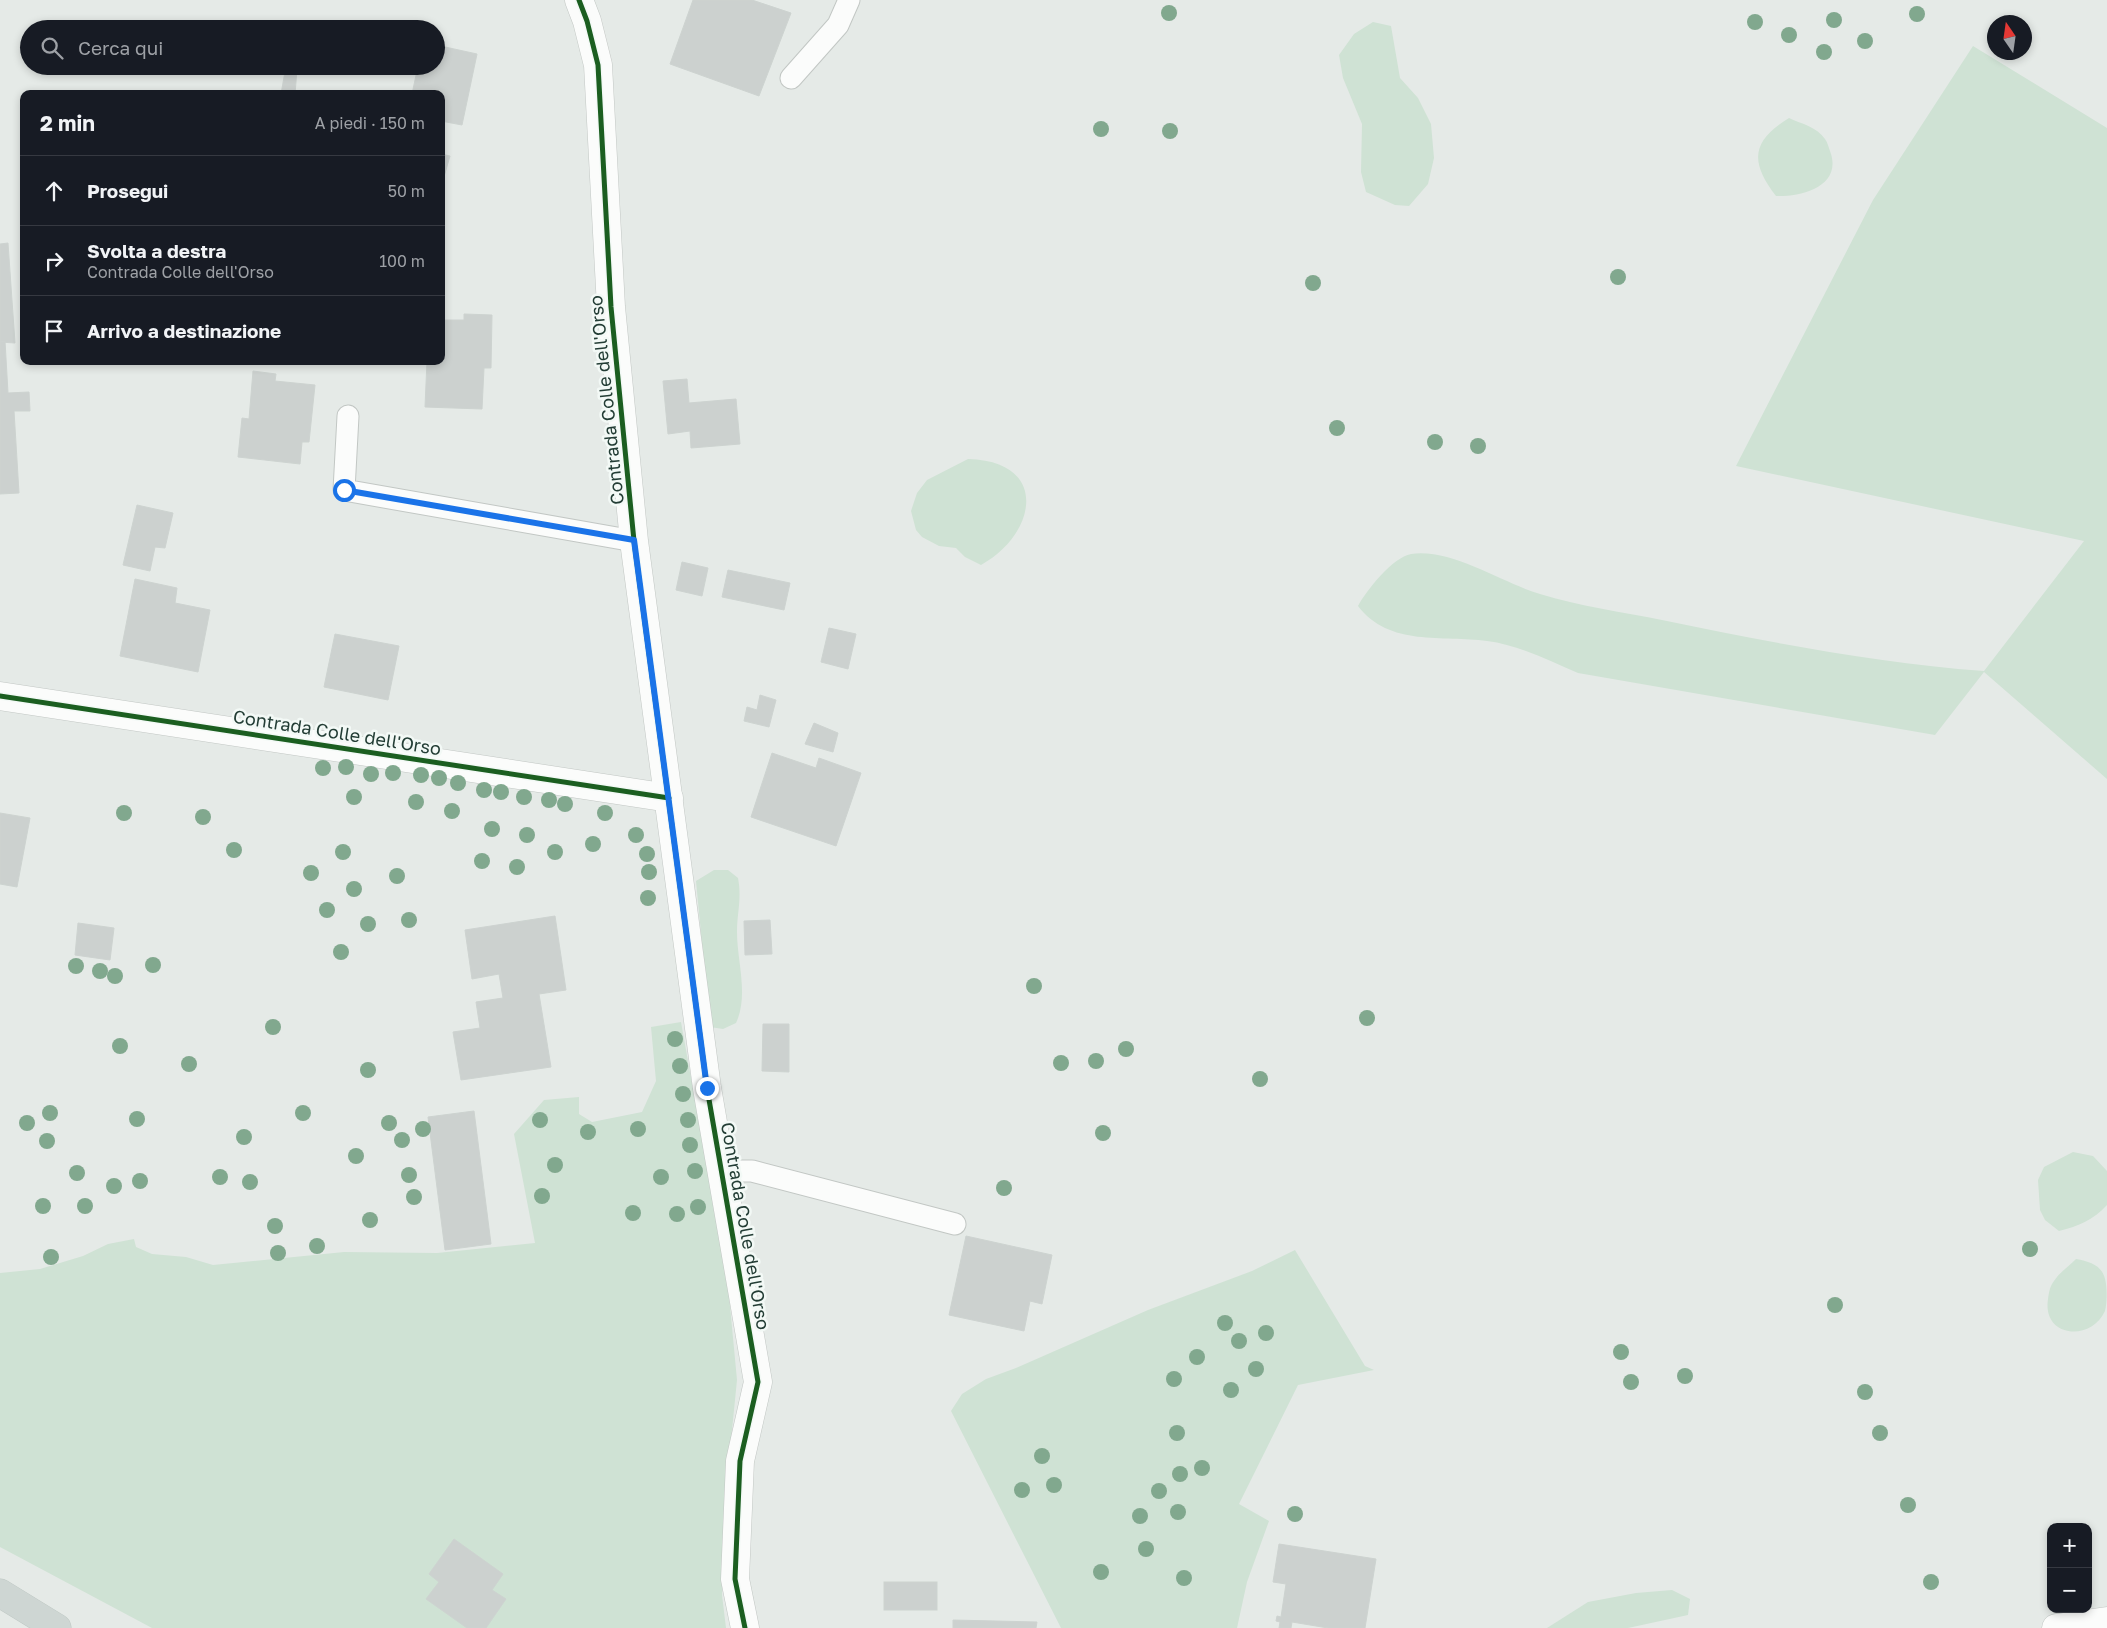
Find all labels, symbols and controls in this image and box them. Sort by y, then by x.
north arrow [1987,15,2032,60]
search box [20,20,445,75]
icon: search [38,34,66,62]
text: Cerca qui [78,36,163,59]
text: 2 min [40,110,95,136]
text: A piedi · 150 m [315,113,425,133]
icon: ahead [40,177,68,205]
text: Prosegui [87,179,168,202]
text: 50 m [388,181,425,201]
text: Svolta a destra [87,239,226,262]
icon: right [40,247,68,275]
text: 100 m [379,251,425,271]
text: Contrada Colle dell'Orso [87,262,274,282]
street label: Contrada Colle dell'Orso [584,294,628,506]
icon: arrive [40,317,68,345]
text: Arrivo a destinazione [87,319,281,342]
route start [333,479,356,502]
street label: Contrada Colle dell'Orso [232,705,443,759]
route end [696,1077,719,1100]
street label: Contrada Colle dell'Orso [717,1120,775,1331]
map controls [2047,1523,2092,1613]
button: + [2047,1523,2092,1568]
button: − [2047,1568,2092,1613]

